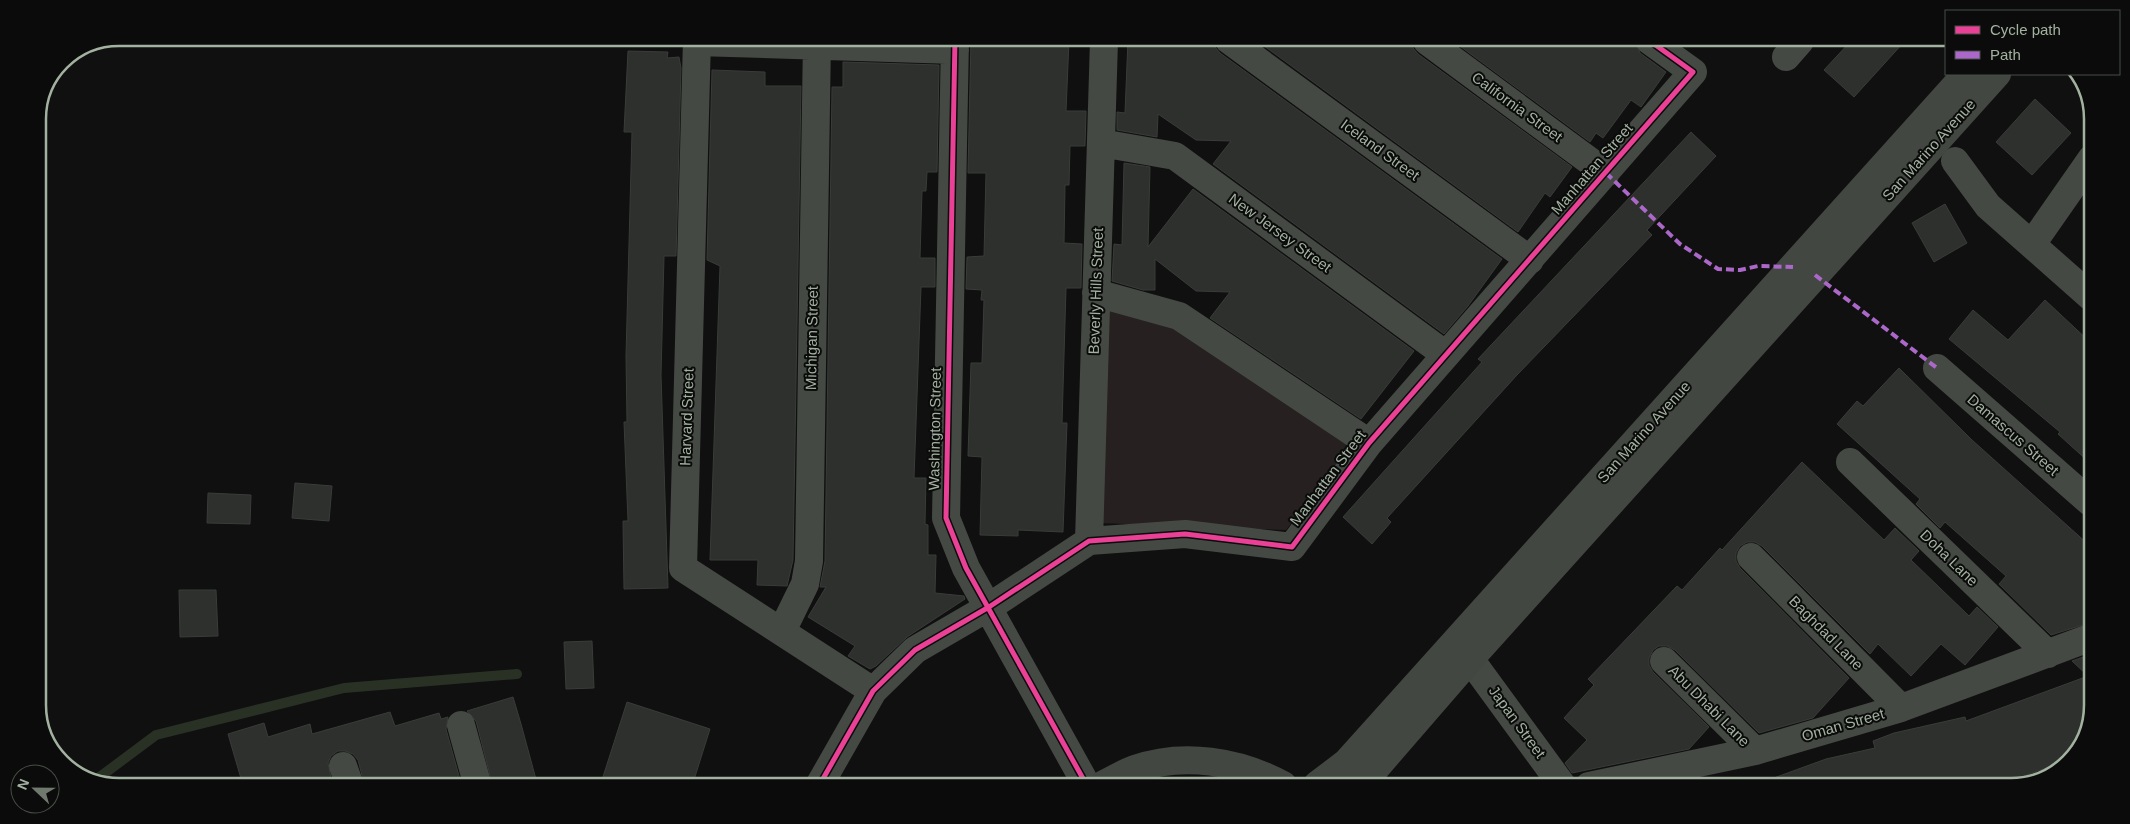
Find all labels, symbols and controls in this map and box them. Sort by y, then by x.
legend [1945,10,2120,75]
text: Cycle path [1990,21,2061,38]
text: Path [1990,46,2021,63]
street label: California Street [1469,68,1566,146]
street label: San Marino Avenue [1879,95,1979,204]
street label: Iceland Street [1338,116,1423,184]
street label: Manhattan Street [1547,119,1636,218]
street label: New Jersey Street [1226,190,1336,276]
street label: Beverly Hills Street [1085,227,1106,355]
street label: Michigan Street [802,285,821,390]
street label: Harvard Street [676,367,697,466]
street label: Washington Street [925,367,944,491]
street label: San Marino Avenue [1594,377,1694,486]
street label: Damascus Street [1964,390,2063,479]
street label: Manhattan Street [1286,426,1370,529]
street label: Doha Lane [1917,526,1982,589]
street label: Baghdad Lane [1786,592,1867,673]
street label: Abu Dhabi Lane [1665,662,1753,750]
street label: Japan Street [1486,682,1550,762]
street label: Oman Street [1800,704,1887,744]
north arrow [10,764,60,814]
text: N [14,776,32,792]

